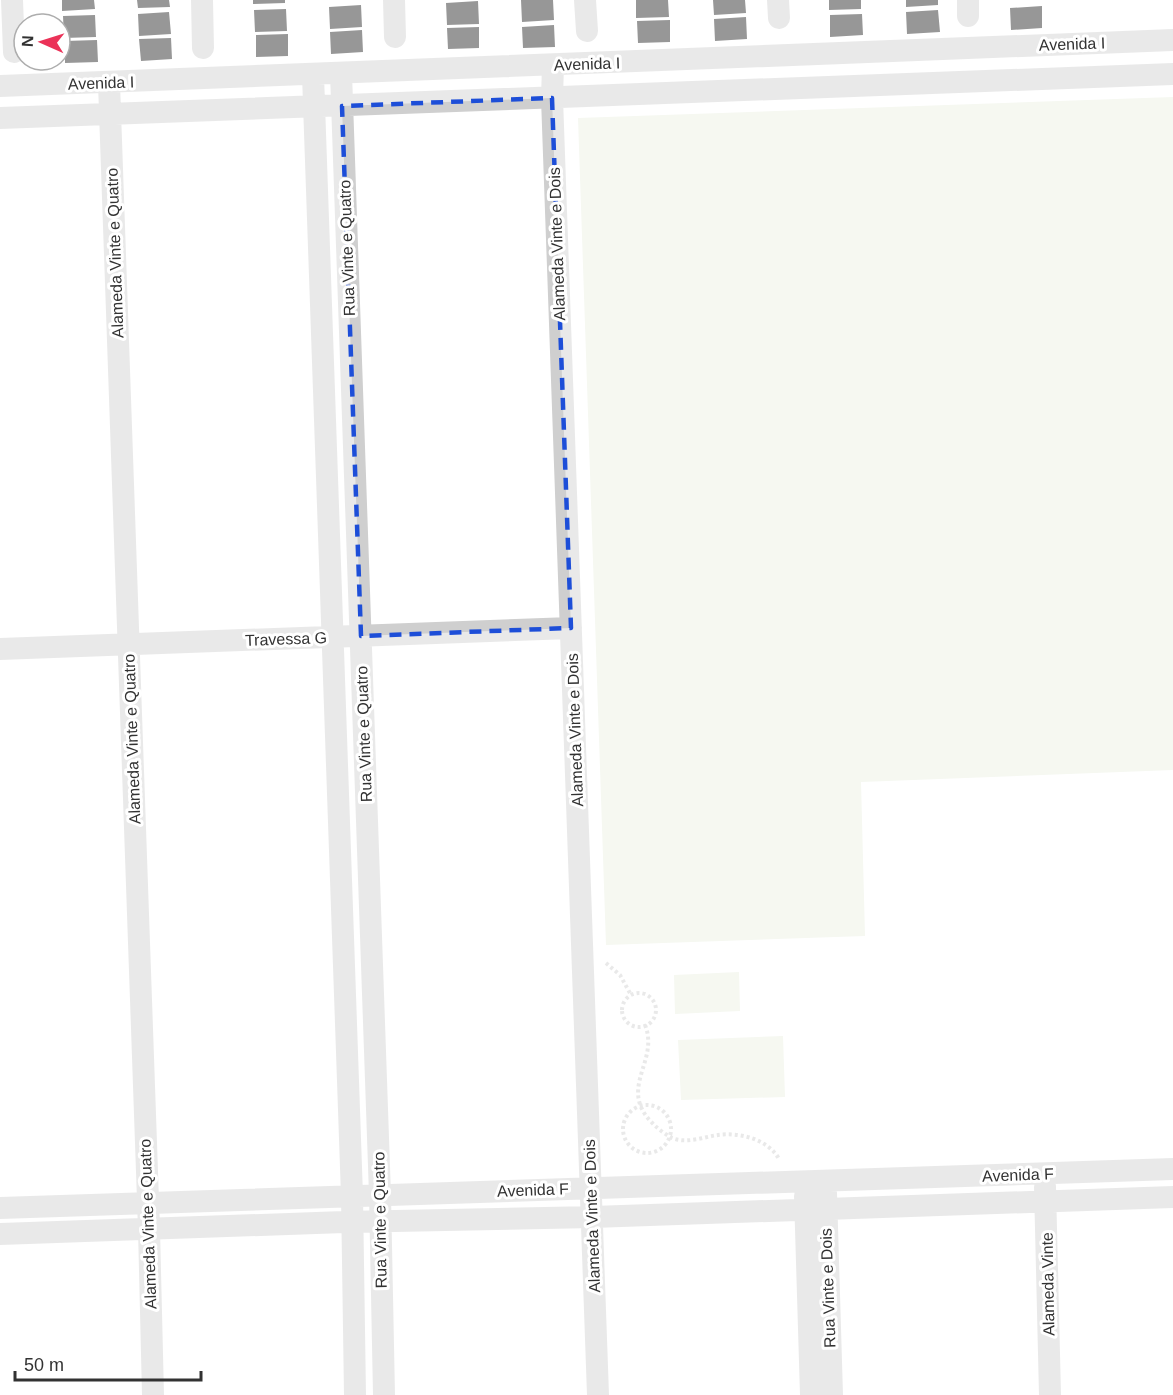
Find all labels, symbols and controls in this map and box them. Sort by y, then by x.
north arrow [12,12,72,72]
street label: Avenida I [1039,34,1105,54]
text: N [19,35,36,47]
street label: Avenida I [554,54,620,74]
street label: Avenida I [68,73,134,93]
street label: Alameda Vinte e Quatro [104,167,126,338]
street label: Alameda Vinte e Dois [546,167,568,321]
street label: Rua Vinte e Quatro [336,179,358,317]
street label: Travessa G [245,629,327,649]
street label: Alameda Vinte e Quatro [121,653,143,824]
street label: Alameda Vinte e Dois [564,653,586,807]
street label: Rua Vinte e Quatro [353,665,375,803]
street label: Alameda Vinte e Quatro [137,1138,159,1309]
street label: Alameda Vinte e Dois [581,1139,603,1293]
street label: Rua Vinte e Quatro [370,1151,390,1288]
street label: Avenida F [982,1165,1054,1185]
street label: Avenida F [497,1180,569,1200]
street label: Rua Vinte e Dois [817,1228,839,1348]
street label: Alameda Vinte [1039,1232,1057,1336]
scale bar [15,1344,201,1382]
text: 50 m [24,1355,64,1375]

